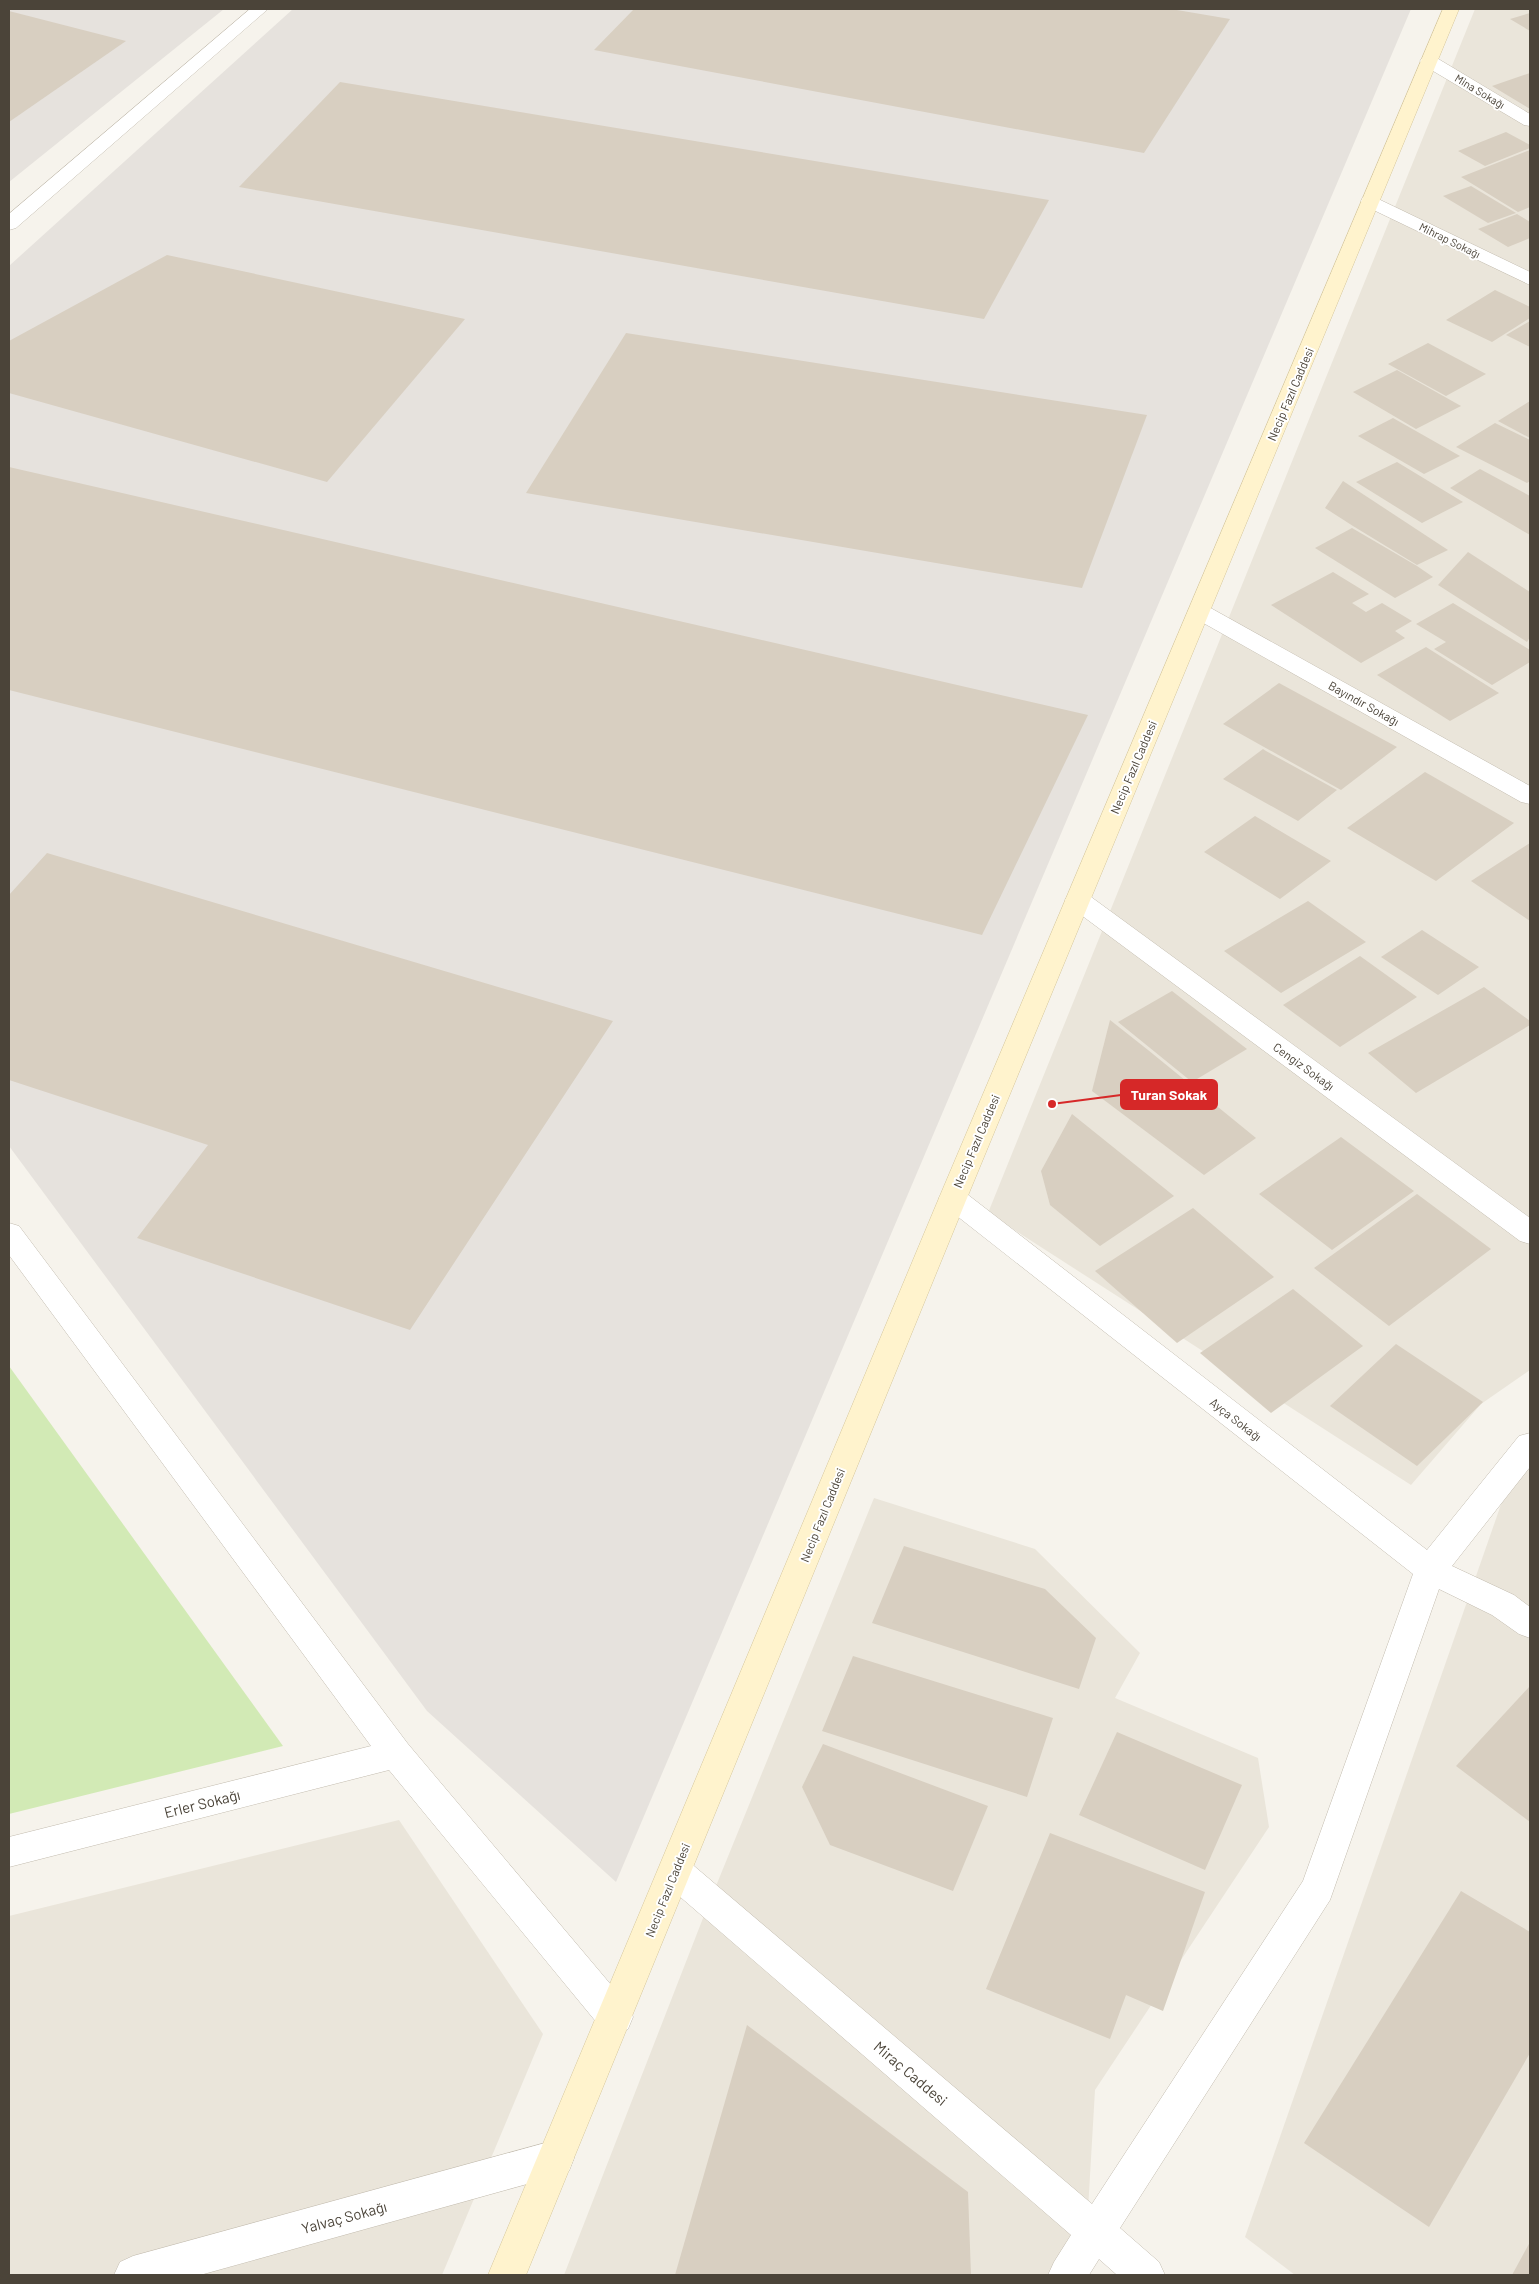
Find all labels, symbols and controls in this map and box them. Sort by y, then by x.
street label: Mina Sokağı [1453,71,1507,111]
street label: Mihrap Sokağı [1417,220,1483,260]
street label: Necip Fazıl Caddesi [1264,345,1316,443]
street label: Bayındır Sokağı [1326,678,1402,728]
street label: Necip Fazıl Caddesi [1107,718,1159,816]
street label: Cengiz Sokağı [1271,1039,1337,1093]
callout: Turan Sokak [1121,1080,1217,1109]
text: Turan Sokak [1131,1086,1208,1103]
street label: Necip Fazıl Caddesi [950,1092,1002,1190]
street label: Ayça Sokağı [1207,1395,1265,1443]
street label: Necip Fazıl Caddesi [797,1466,847,1564]
street label: Erler Sokağı [162,1785,242,1821]
street label: Necip Fazıl Caddesi [642,1841,692,1939]
street label: Miraç Caddesi [871,2037,951,2109]
street label: Yalvaç Sokağı [299,2197,389,2237]

